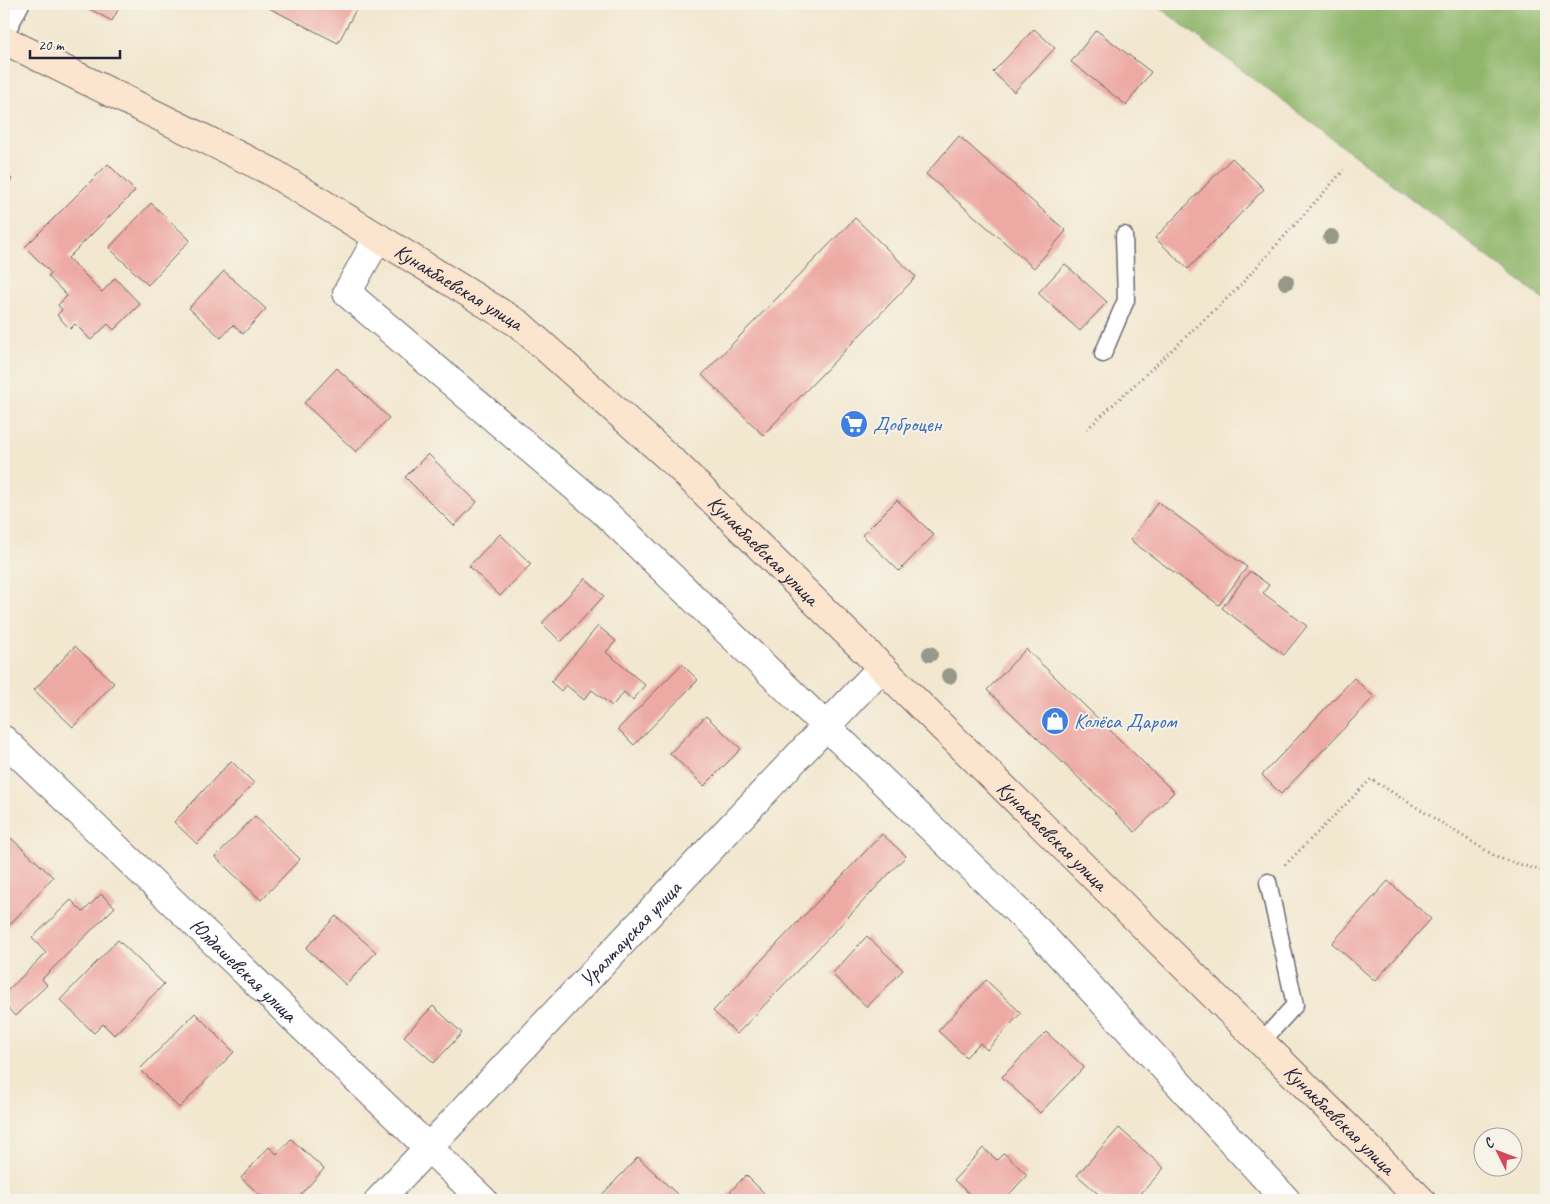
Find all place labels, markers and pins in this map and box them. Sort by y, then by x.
supermarket icon: Доброцен [839,409,869,439]
place label: Доброцен [873,411,943,437]
shop icon: Колёса Даром [1040,706,1070,736]
place label: Колёса Даром [1074,708,1178,734]

